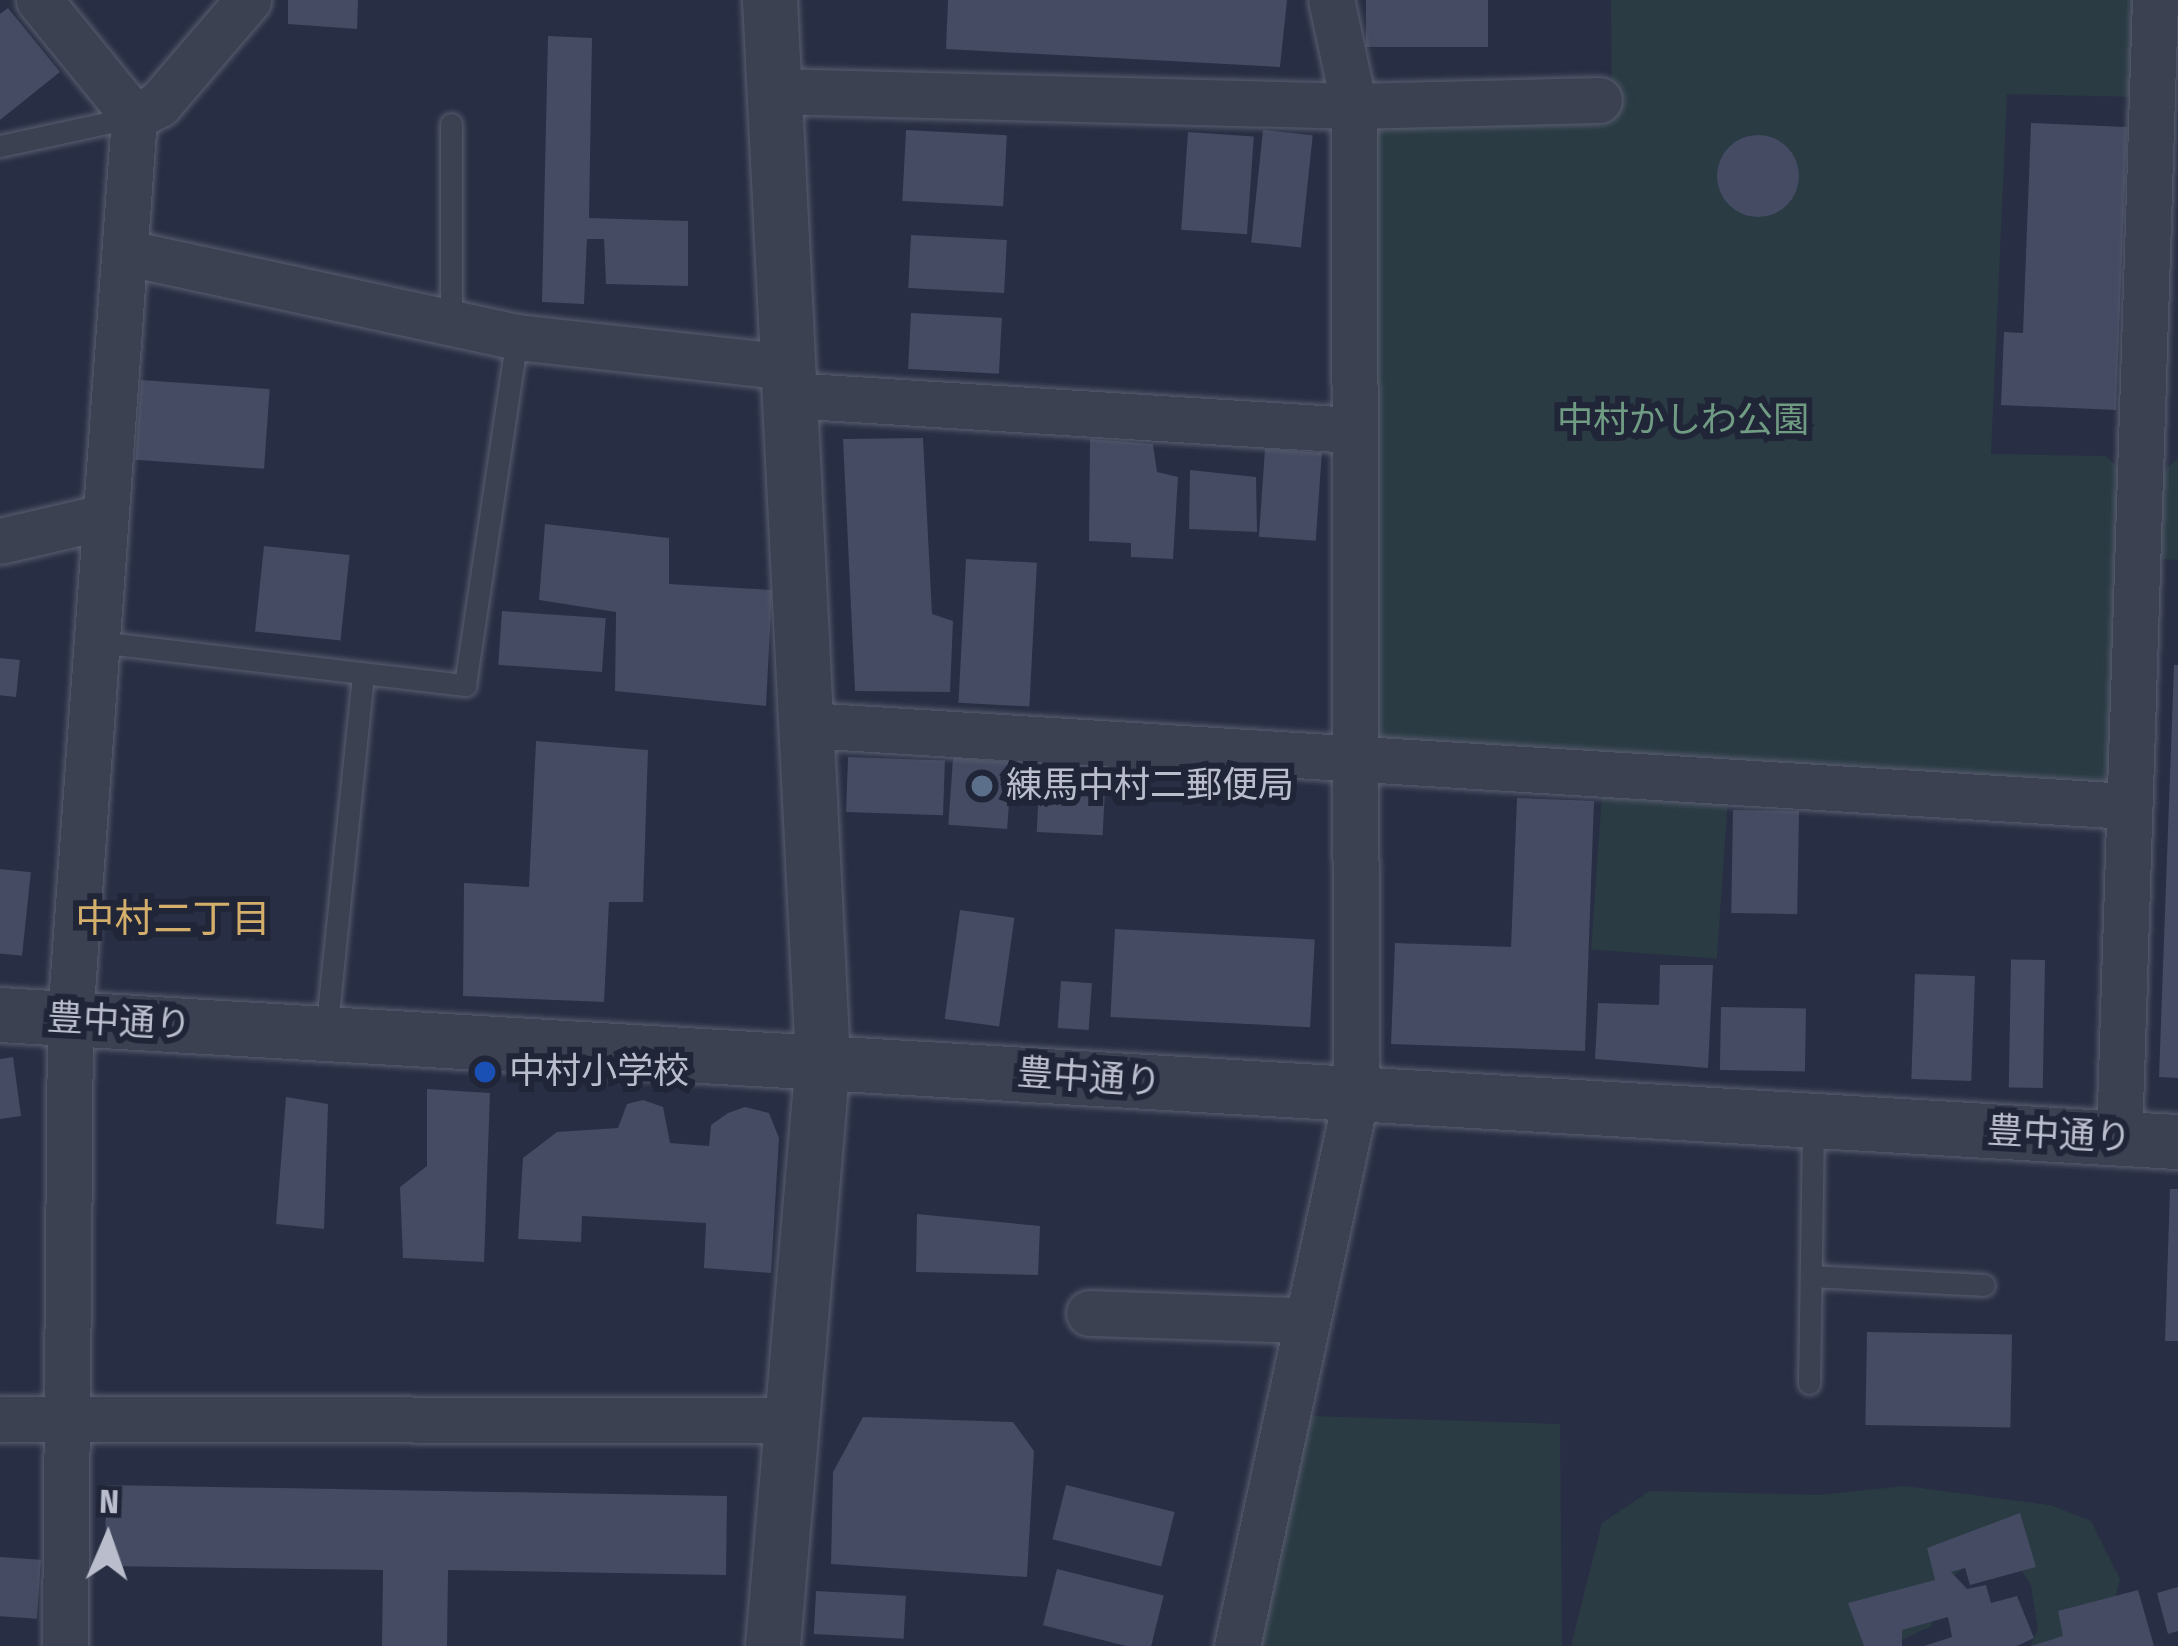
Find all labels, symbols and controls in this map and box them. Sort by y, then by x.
park label: 中村かしわ公園 [1557,399,1809,443]
place label: 練馬中村二郵便局 [1006,764,1294,808]
marker: 練馬中村二郵便局 [969,773,995,799]
district label: 中村二丁目 [76,896,270,942]
street label: 豊中通り [46,997,192,1047]
place label: 中村小学校 [509,1050,689,1094]
street label: 豊中通り [1016,1051,1162,1105]
marker: 中村小学校 [472,1059,498,1085]
street label: 豊中通り [1986,1110,2132,1160]
north arrow [48,1478,168,1598]
text: N [99,1482,120,1522]

